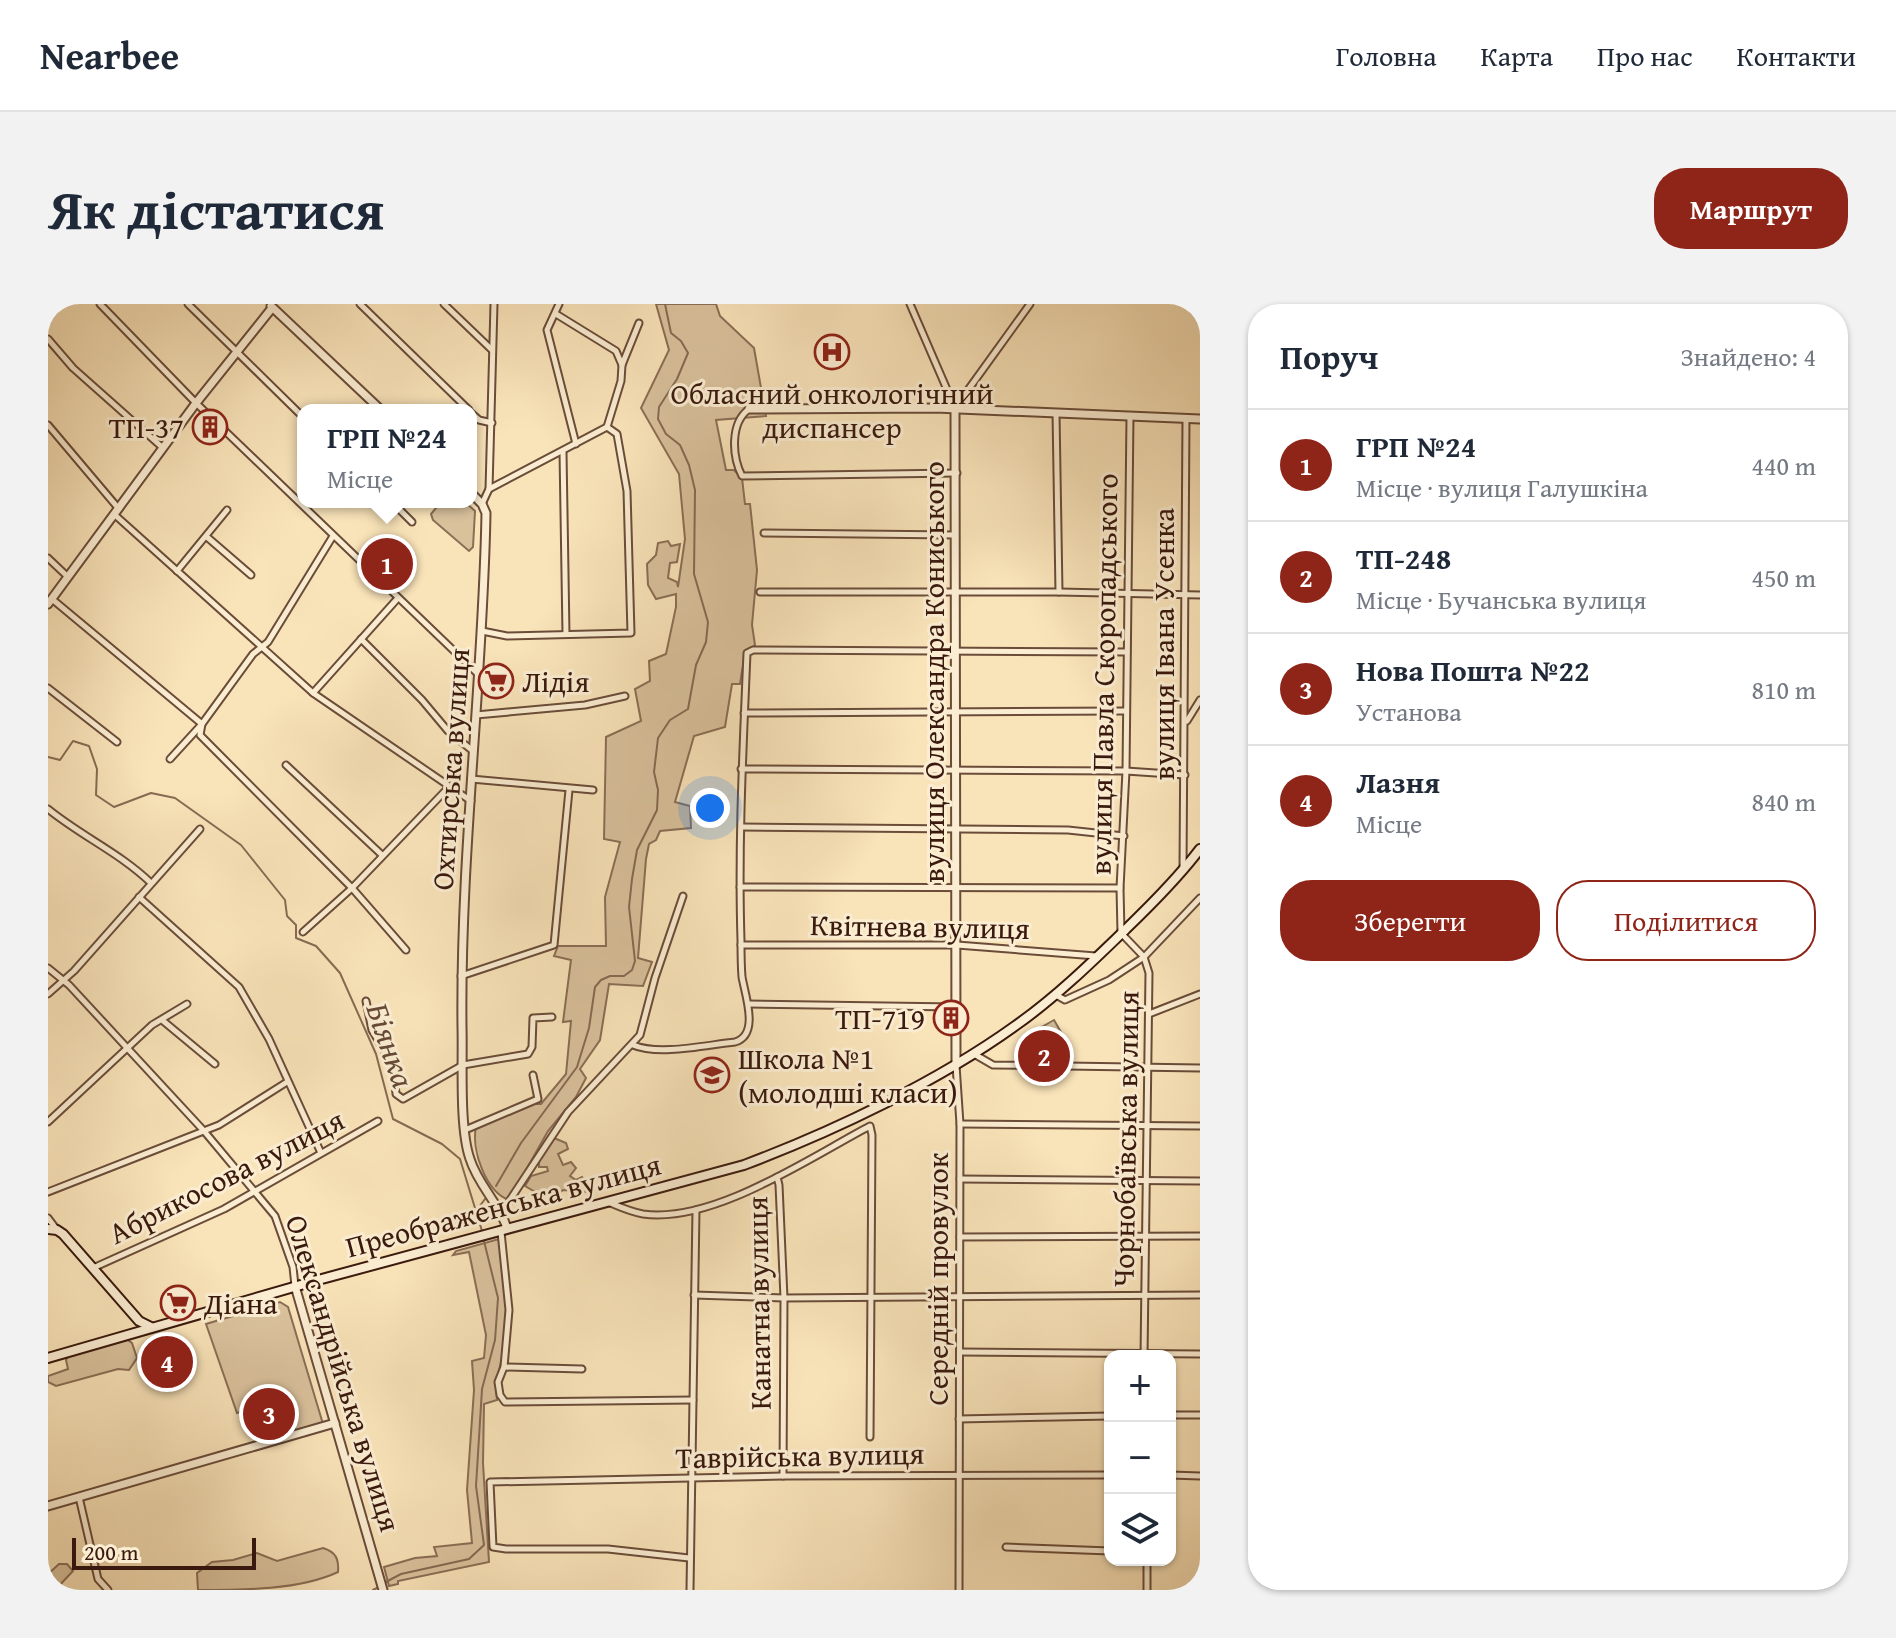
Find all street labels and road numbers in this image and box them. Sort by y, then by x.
street label: вулиця Олександра Кониського [911,461,955,883]
street label: вулиця Павла Скоропадського [1077,473,1129,875]
street label: вулиця Івана Усенка [1141,507,1185,780]
street label: Охтирська вулиця [420,646,480,892]
street label: Квітнева вулиця [810,902,1030,950]
street label: Чорнобаївська вулиця [1100,990,1150,1288]
street label: Абрикосова вулиця [101,1098,351,1254]
street label: Преображенська вулиця [340,1142,666,1268]
street label: Середній провулок [915,1152,959,1406]
street label: Канатна вулиця [734,1196,782,1410]
street label: Олександрійська вулиця [275,1209,413,1537]
street label: Таврійська вулиця [675,1431,925,1479]

